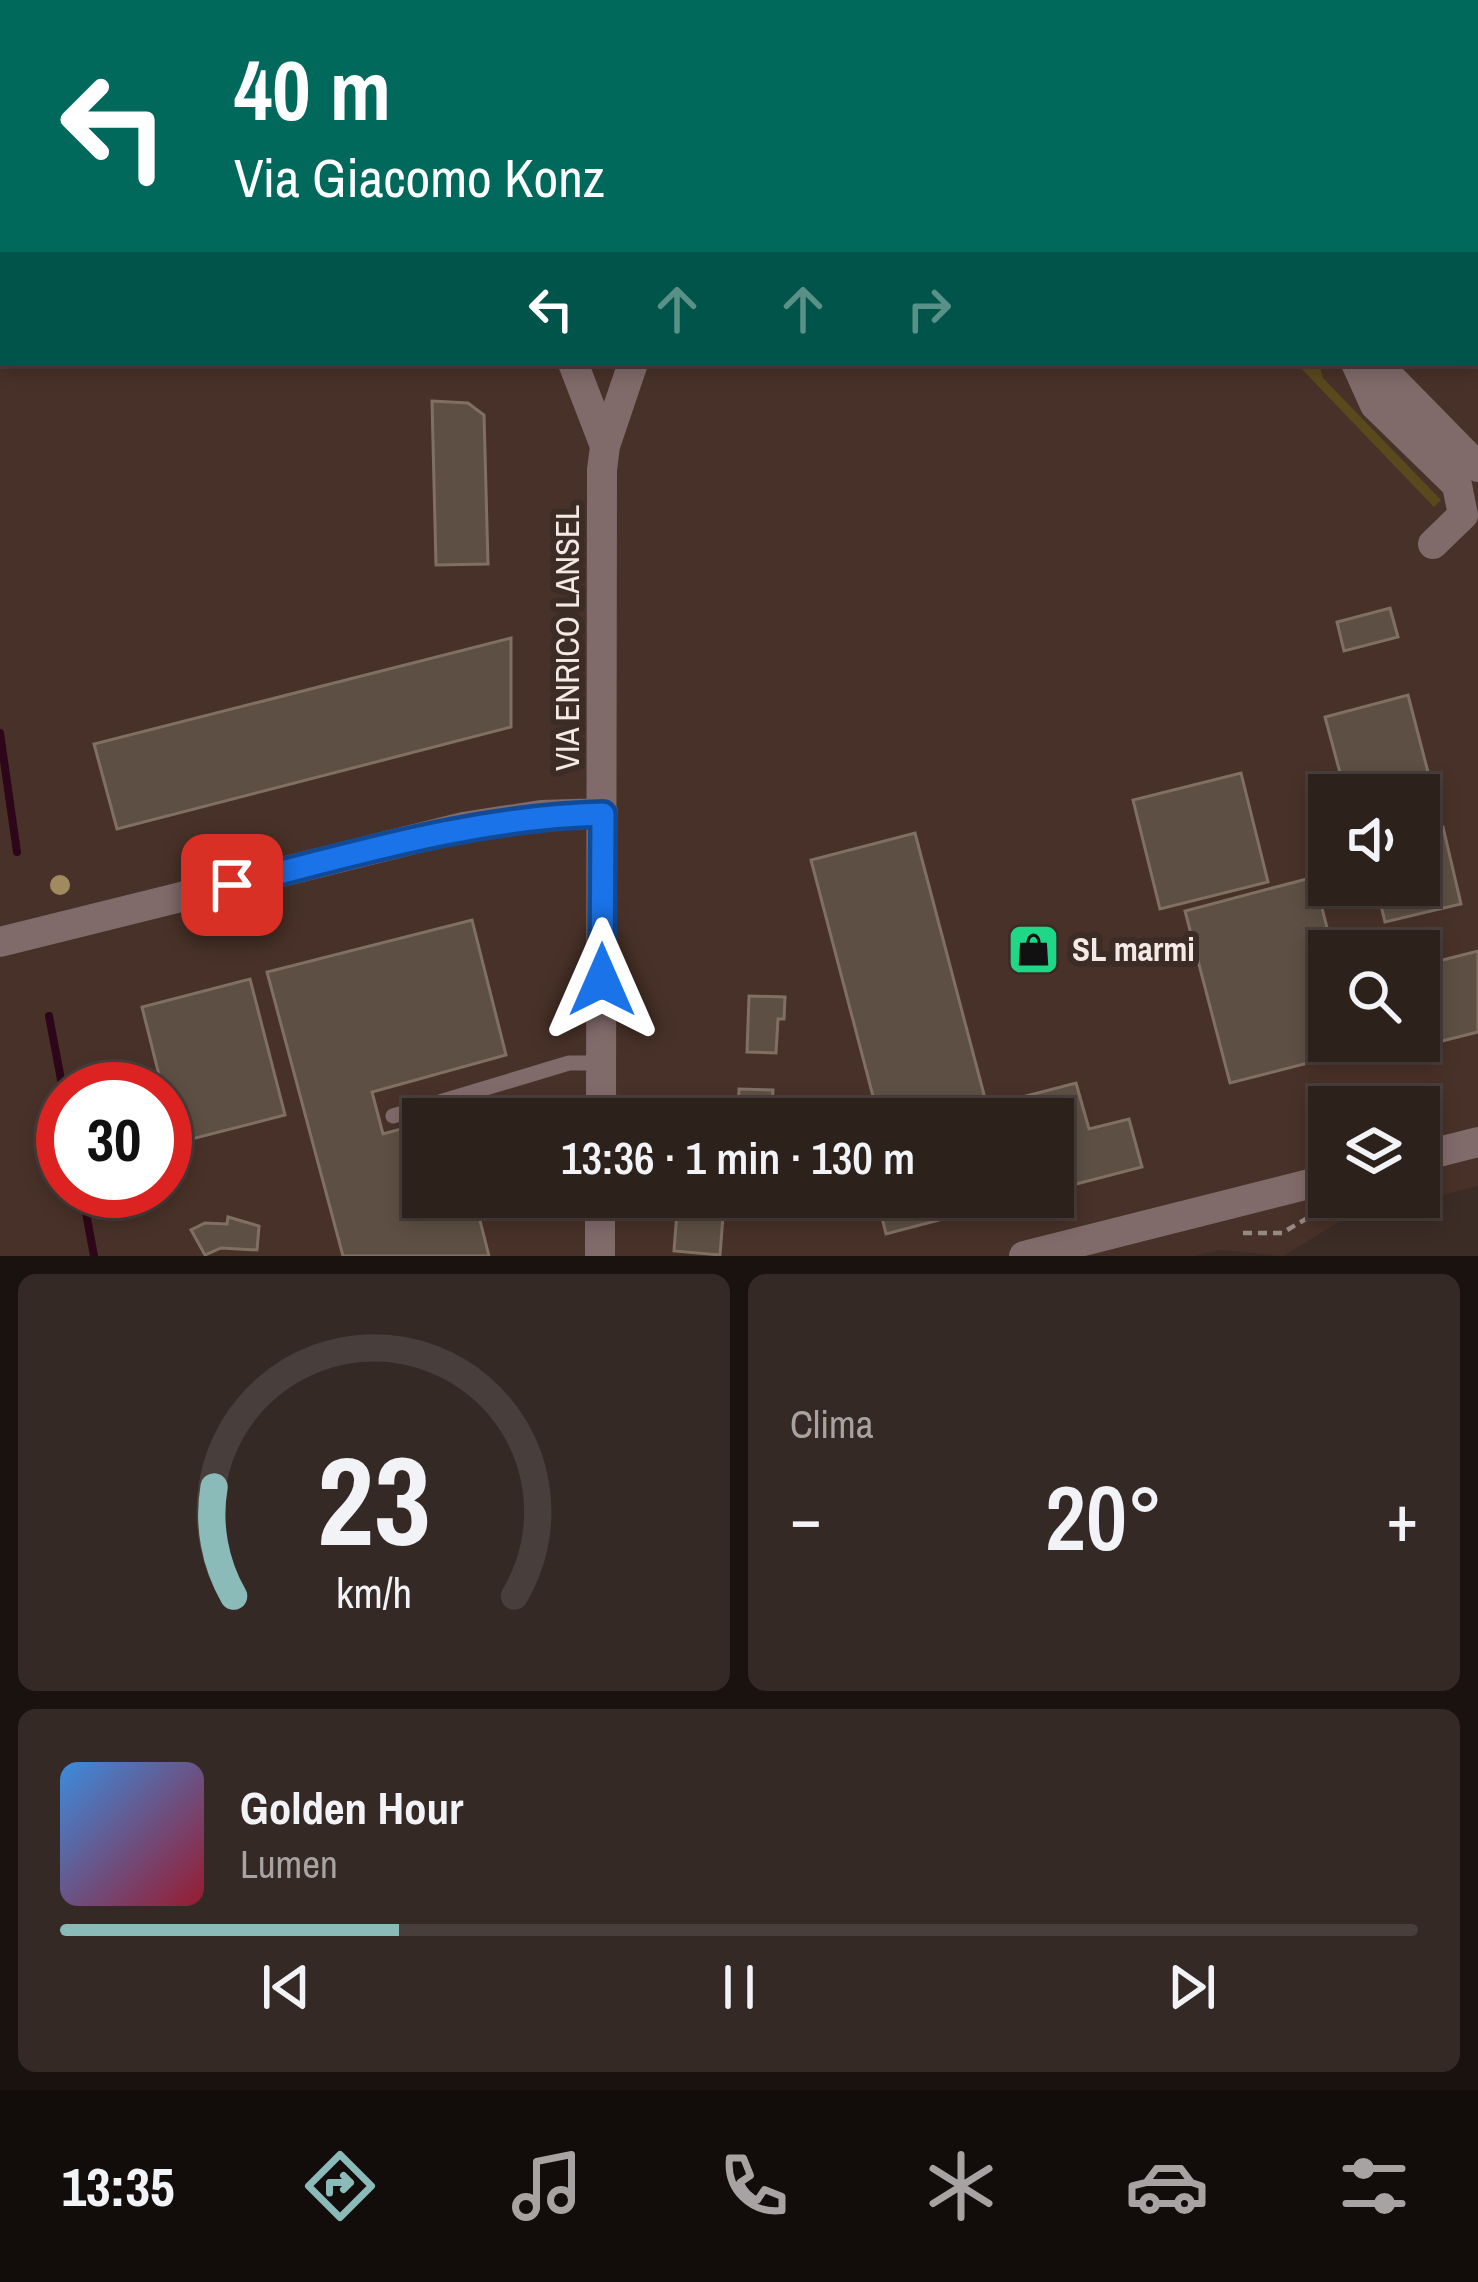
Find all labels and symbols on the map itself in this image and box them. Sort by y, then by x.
street label: VIA ENRICO LANSEL [545,505,589,771]
pin [181,834,283,936]
position arrow [539,917,665,1043]
shop icon: SL marmi [1005,921,1061,977]
place label: SL marmi [1072,927,1195,971]
speed limit sign: 30 [36,1062,192,1218]

